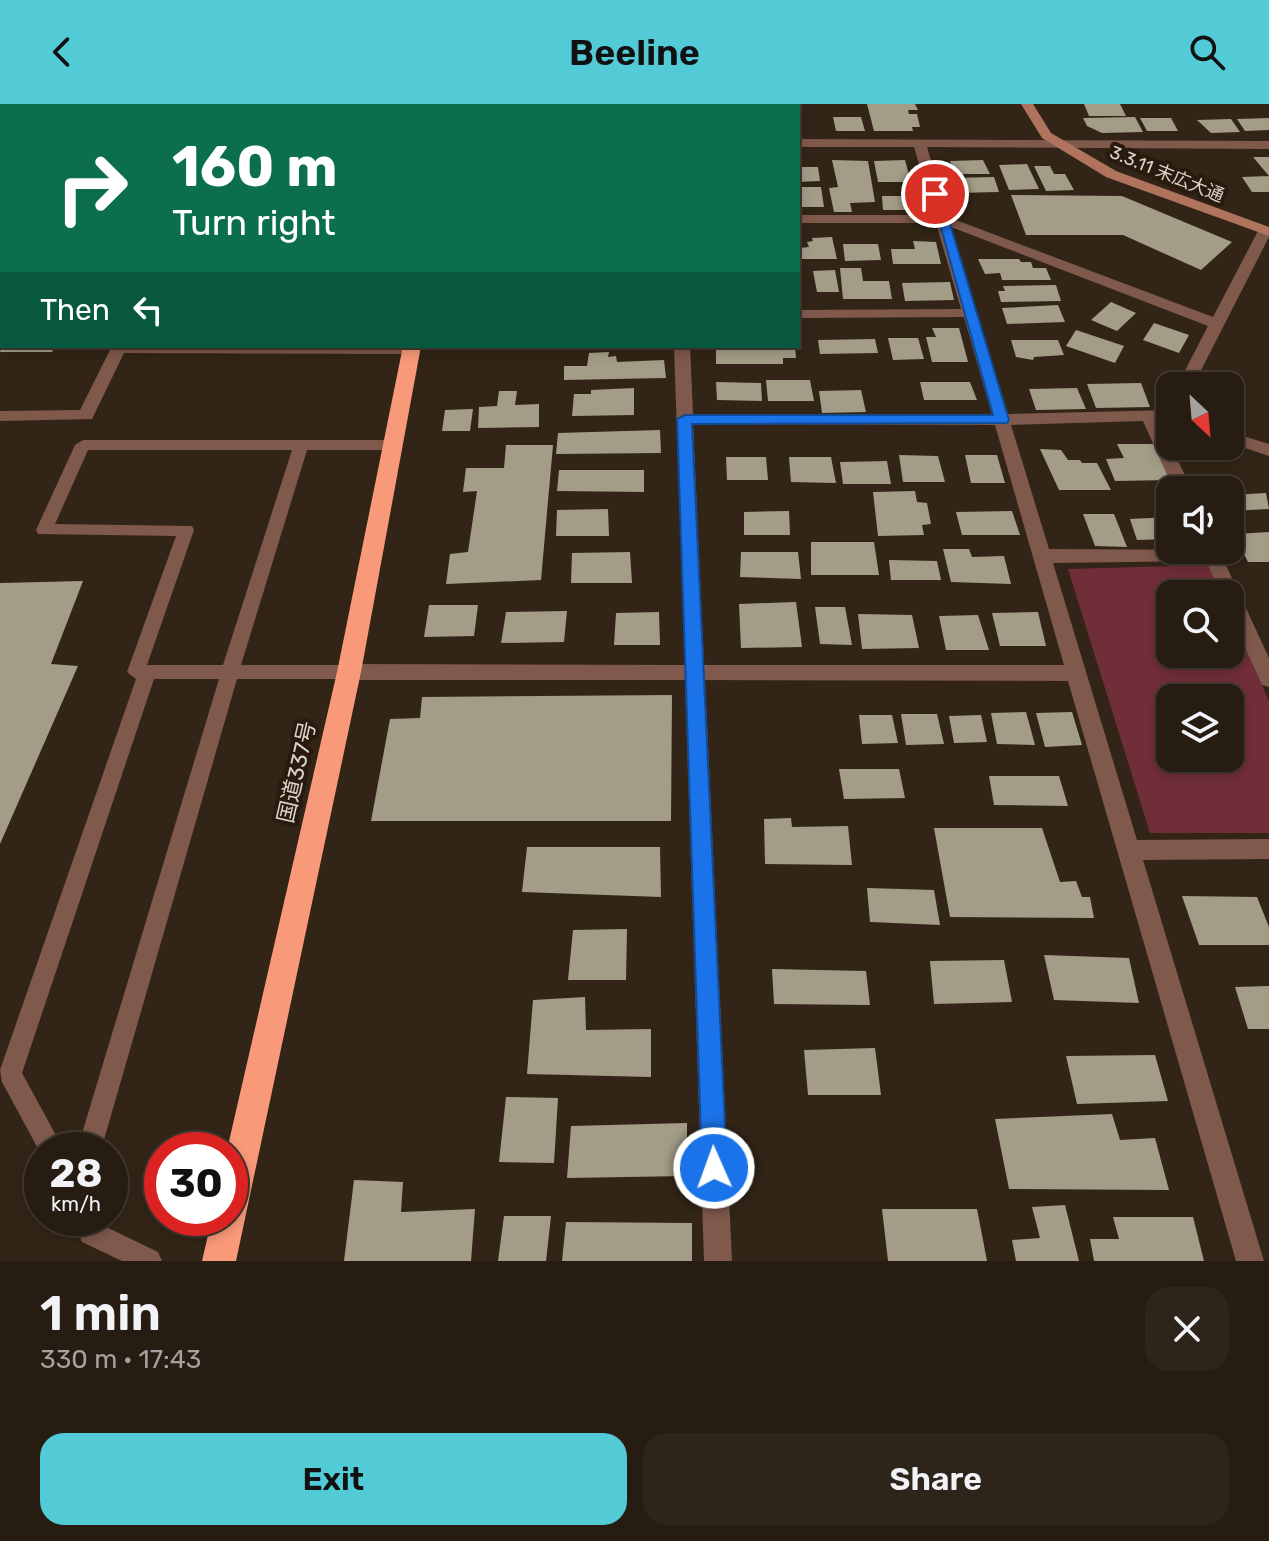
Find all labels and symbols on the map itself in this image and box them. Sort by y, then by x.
street label: 3.3.11 末広大通 [1107,141,1227,207]
pin [901,160,969,228]
north arrow [1156,372,1244,460]
street label: 国道337号 [272,719,321,826]
position arrow [672,1126,756,1210]
speed limit sign: 30 [144,1132,248,1236]

